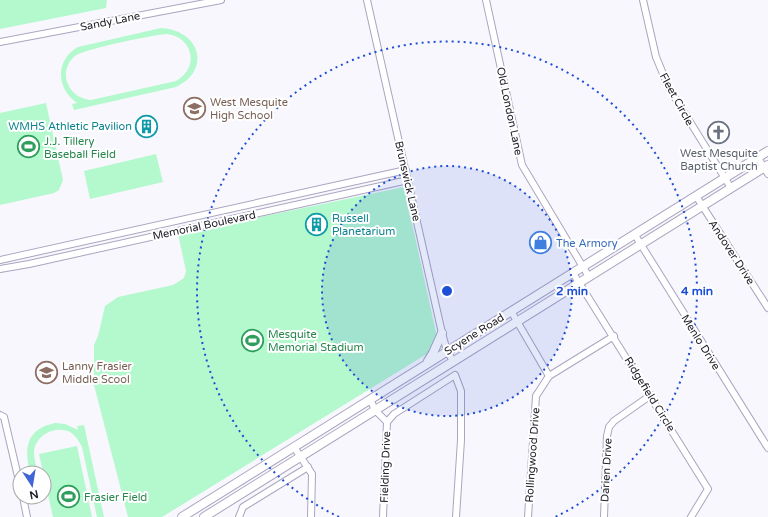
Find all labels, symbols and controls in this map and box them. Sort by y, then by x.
street label: Sandy Lane [79,9,141,34]
street label: Old London Lane [494,66,525,156]
street label: Fleet Circle [657,71,696,128]
school or university icon: West Mesquite High School [181,95,207,121]
place label: West Mesquite High School [210,96,288,122]
building icon: WMHS Athletic Pavilion [134,113,160,139]
place label: WMHS Athletic Pavilion [8,120,132,133]
church icon: West Mesquite Baptist Church [706,120,732,146]
sports icon: J.J. Tillery Baseball Field [15,134,41,160]
place label: J.J. Tillery Baseball Field [44,135,116,161]
street label: Brunswick Lane [392,140,423,223]
place label: West Mesquite Baptist Church [680,147,758,173]
street label: Memorial Boulevard [151,208,257,243]
building icon: Russell Planetarium [303,211,329,237]
place label: Russell Planetarium [332,212,395,238]
street label: Andover Drive [706,217,757,287]
shop icon: The Armory [527,230,553,256]
place label: The Armory [556,237,618,250]
centre of rings [440,284,454,298]
text: 2 min [556,284,588,298]
text: 4 min [681,284,713,298]
street label: Scyene Road [442,311,507,358]
street label: Menlo Drive [678,312,723,372]
sports icon: Mesquite Memorial Stadium [240,327,266,353]
place label: Mesquite Memorial Stadium [268,328,364,354]
street label: Ridgefield Circle [621,354,678,434]
school or university icon: Lanny Frasier Middle Scool [34,359,60,385]
place label: Lanny Frasier Middle Scool [62,360,133,386]
street label: Rollingwood Drive [523,407,542,503]
street label: Fielding Drive [378,431,393,503]
street label: Darien Drive [598,438,615,502]
north arrow [12,465,52,505]
sports icon: Frasier Field [55,484,81,510]
text: N [28,487,40,502]
place label: Frasier Field [84,491,147,504]

